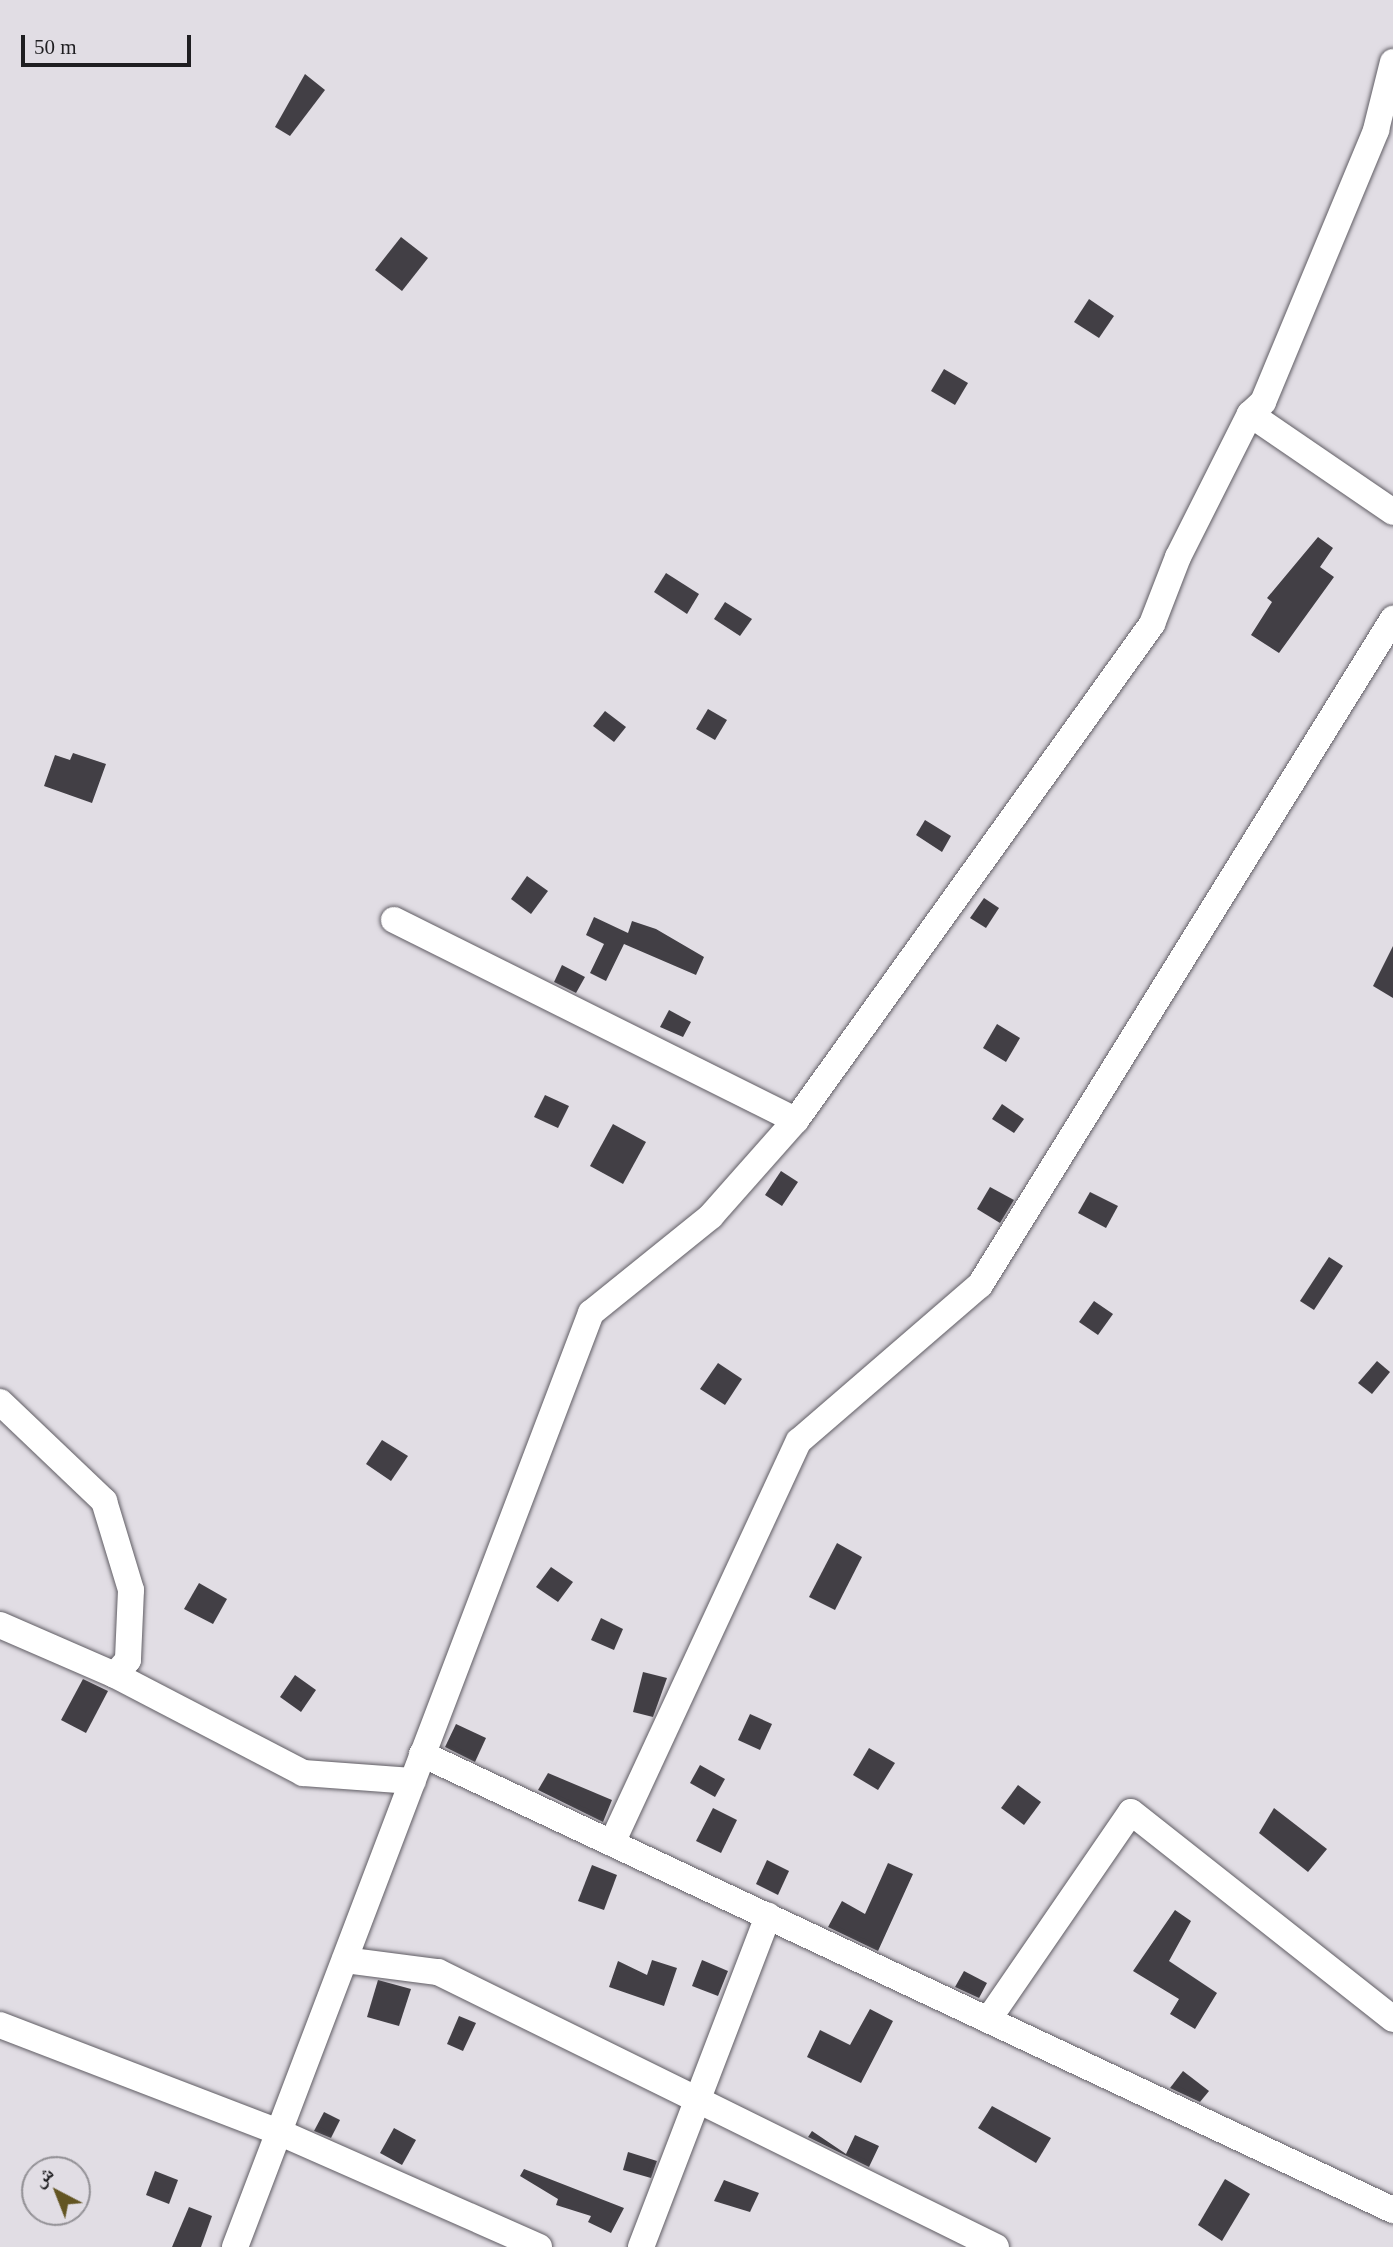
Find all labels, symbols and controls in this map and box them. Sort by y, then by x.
scale bar [24,21,194,65]
text: 50 m [34,35,77,59]
north arrow [21,2156,91,2226]
text: ش [28,2162,57,2191]

